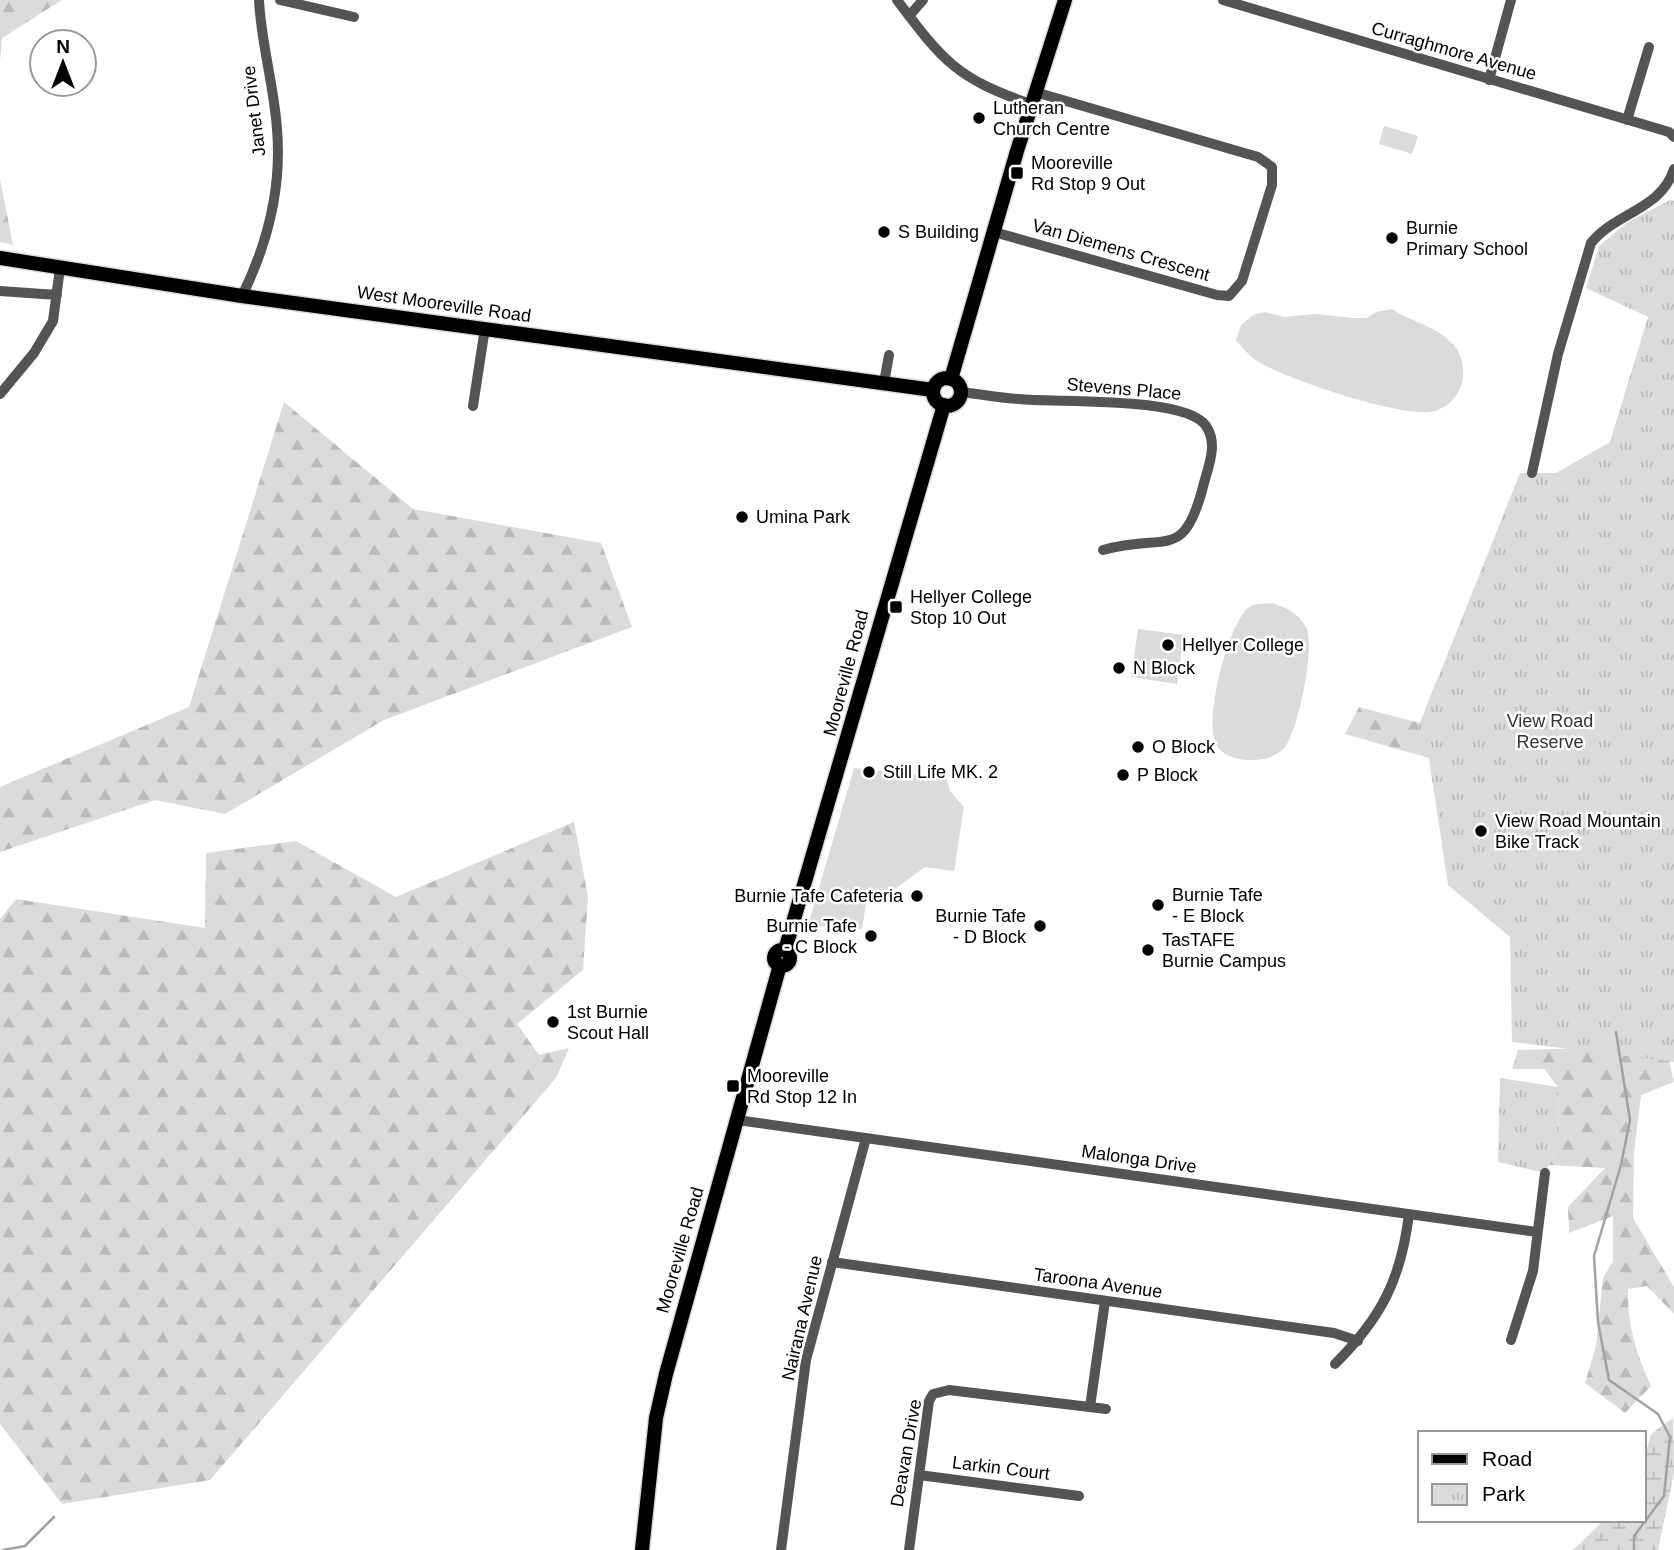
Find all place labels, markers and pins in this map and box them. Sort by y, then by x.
place label: Lutheran Church Centre [993,98,1110,139]
marker: Lutheran Church Centre [971,110,987,126]
place label: Mooreville Rd Stop 9 Out [1031,153,1145,194]
marker: Mooreville Rd Stop 9 Out [1009,165,1025,181]
place label: Burnie Primary School [1406,218,1528,259]
place label: S Building [898,222,979,242]
marker: S Building [876,224,892,240]
marker: Burnie Primary School [1384,230,1400,246]
place label: Umina Park [756,507,851,527]
marker: Umina Park [734,509,750,525]
place label: Hellyer College Stop 10 Out [910,587,1032,628]
marker: Hellyer College Stop 10 Out [888,599,904,615]
place label: Hellyer College [1182,635,1304,655]
marker: Hellyer College [1160,637,1176,653]
place label: N Block [1133,658,1196,678]
marker: N Block [1111,660,1127,676]
place label: O Block [1152,737,1216,757]
marker: O Block [1130,739,1146,755]
place label: Still Life MK. 2 [883,762,998,782]
marker: Still Life MK. 2 [861,764,877,780]
place label: P Block [1137,765,1199,785]
marker: P Block [1115,767,1131,783]
place label: View Road Mountain Bike Track [1495,811,1661,852]
marker: View Road Mountain Bike Track [1473,823,1489,839]
place label: Burnie Tafe - E Block [1172,885,1263,926]
place label: Burnie Tafe Cafeteria [734,886,904,906]
marker: Burnie Tafe Cafeteria [909,888,925,904]
marker: Burnie Tafe - E Block [1150,897,1166,913]
place label: Burnie Tafe - D Block [935,906,1027,947]
place label: Burnie Tafe - C Block [766,916,858,957]
marker: Burnie Tafe - D Block [1032,918,1048,934]
marker: Burnie Tafe - C Block [863,928,879,944]
place label: TasTAFE Burnie Campus [1162,930,1286,971]
marker: TasTAFE Burnie Campus [1140,942,1156,958]
place label: 1st Burnie Scout Hall [567,1002,649,1043]
marker: 1st Burnie Scout Hall [545,1014,561,1030]
place label: Mooreville Rd Stop 12 In [747,1066,857,1107]
marker: Mooreville Rd Stop 12 In [725,1078,741,1094]

